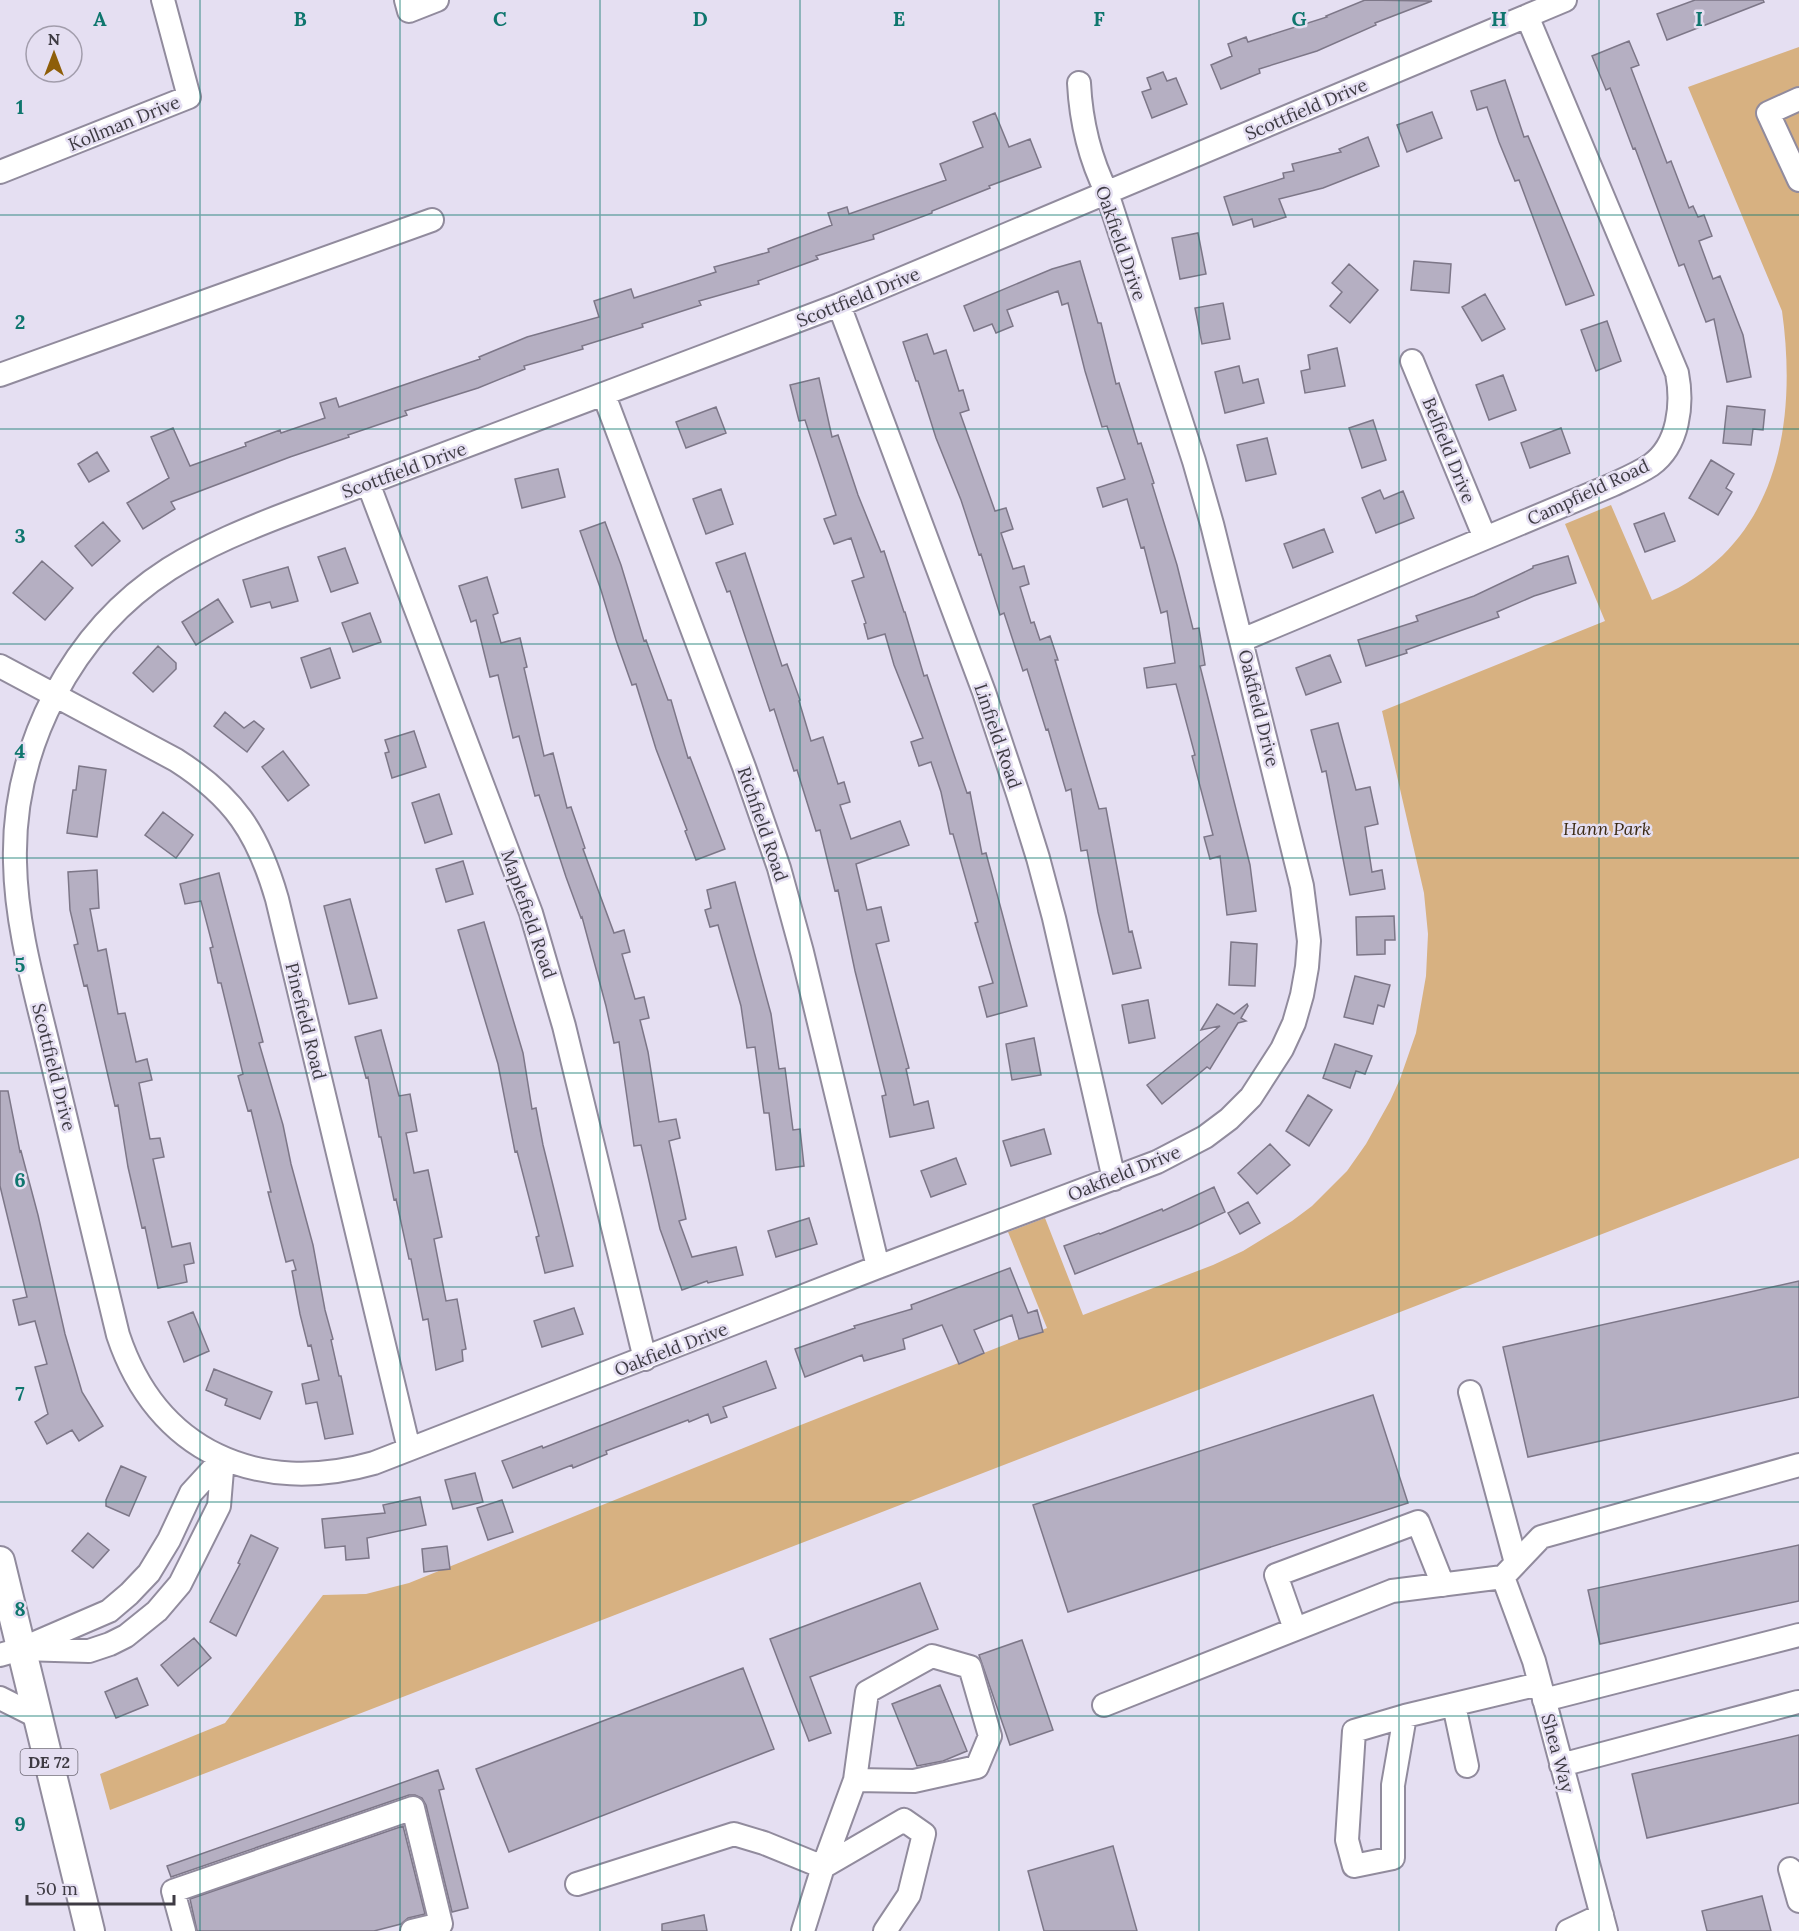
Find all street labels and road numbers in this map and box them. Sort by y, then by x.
street label: Scottfield Drive [1241,73,1371,145]
street label: Kollman Drive [65,90,183,156]
street label: Oakfield Drive [1091,183,1151,304]
street label: Scottfield Drive [793,262,923,332]
street label: Belfield Drive [1417,394,1481,507]
street label: Scottfield Drive [339,437,470,503]
street label: Campfield Road [1523,454,1653,530]
street label: Oakfield Drive [1233,647,1285,769]
street label: Linfield Road [969,680,1027,792]
street label: Richfield Road [733,764,793,885]
street label: Maplefield Road [496,847,562,981]
street label: Pinefield Road [280,960,332,1082]
street label: Scottfield Drive [27,1001,81,1133]
street label: Oakfield Drive [1064,1140,1184,1206]
street label: Oakfield Drive [611,1317,731,1381]
street label: Shea Way [1536,1711,1580,1795]
road number: DE 72 [20,1749,78,1775]

